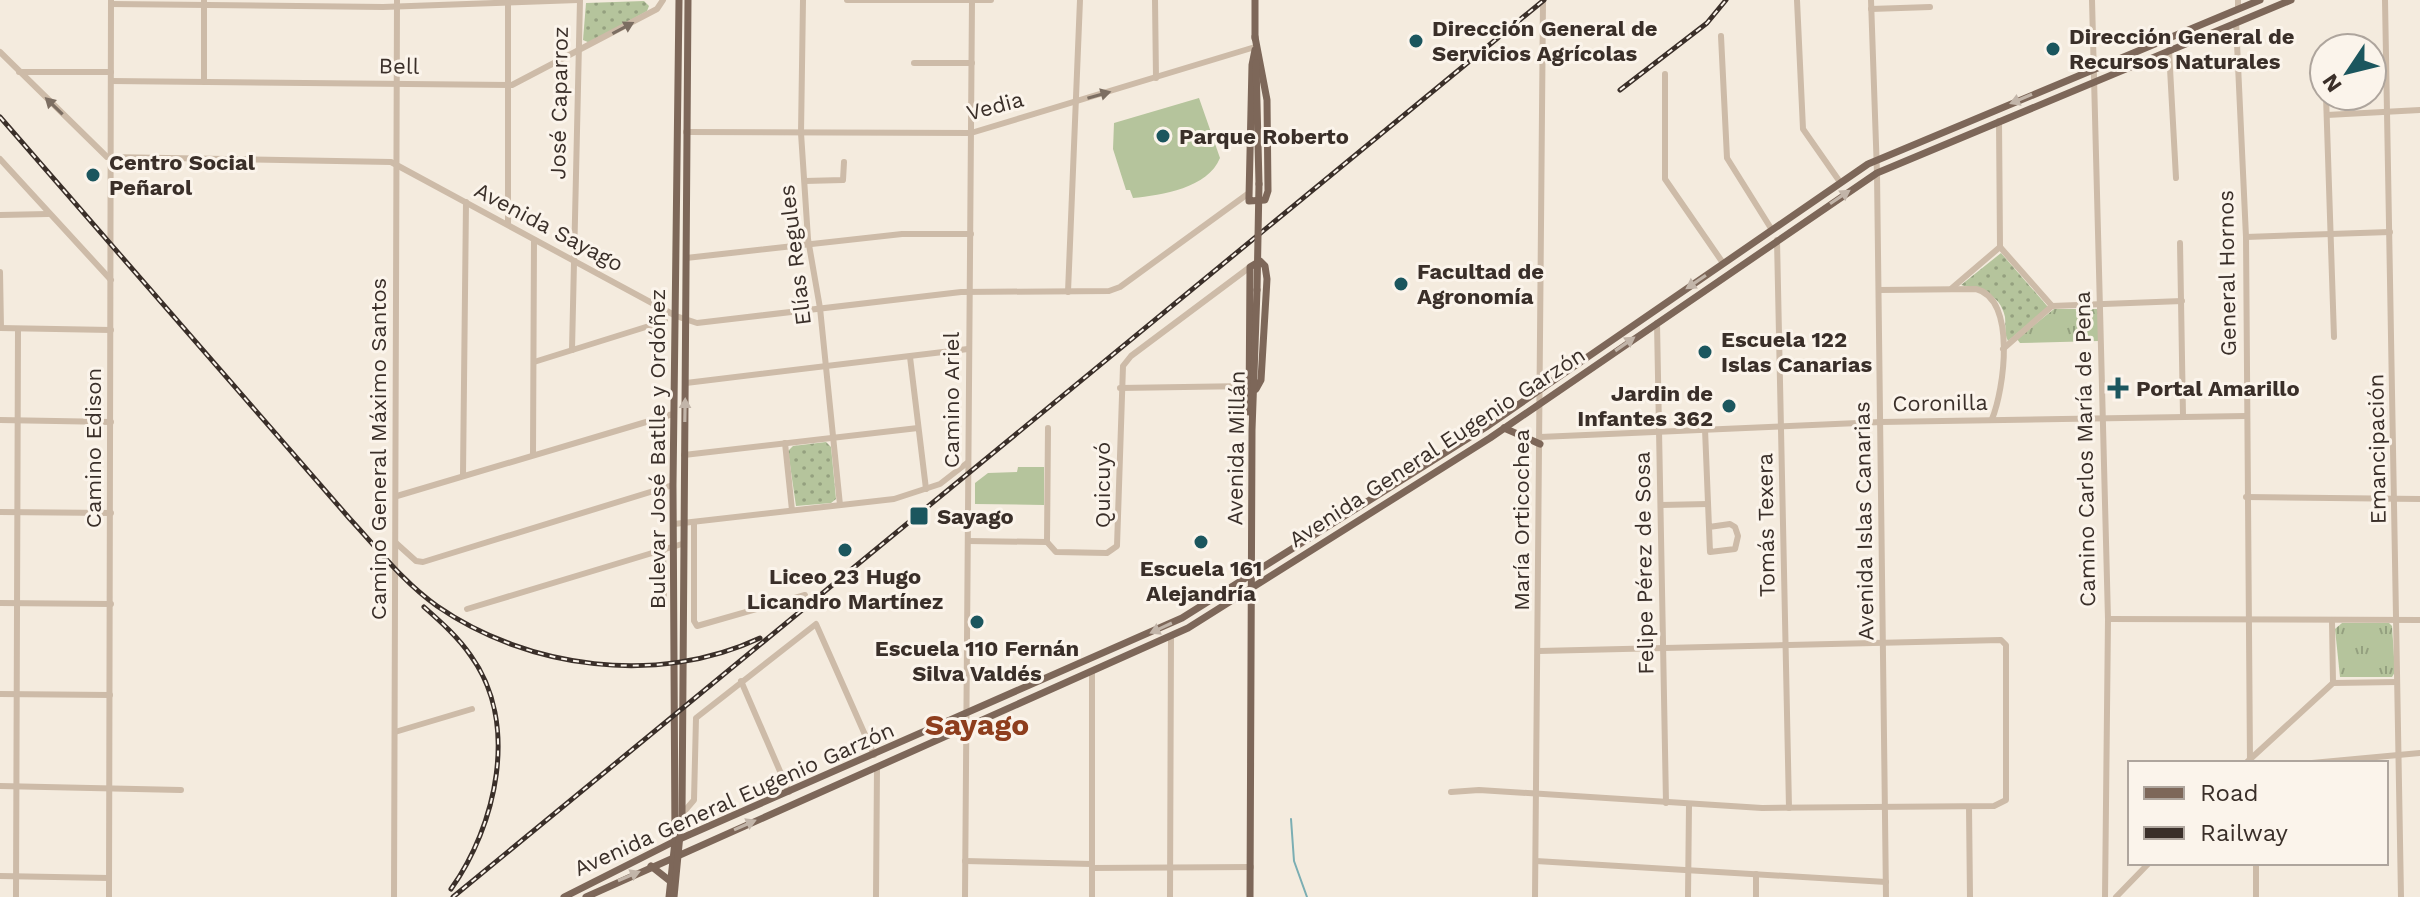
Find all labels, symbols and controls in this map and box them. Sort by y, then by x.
place label: Dirección General de Servicios Agrícolas [1432,16,1657,66]
one-way arrow [611,21,634,34]
place label: Dirección General de Recursos Naturales [2069,24,2294,74]
street label: José Caparroz [545,26,573,180]
marker: Dirección General de Servicios Agrícolas [1407,32,1425,50]
north arrow [2308,32,2388,112]
marker: Dirección General de Recursos Naturales [2044,40,2062,58]
street label: Bell [379,53,420,79]
text: N [2317,69,2347,97]
street label: Vedia [964,86,1026,126]
one-way arrow [1088,88,1112,101]
one-way arrow [2010,92,2033,105]
one-way arrow [45,98,64,116]
place label: Parque Roberto [1179,124,1349,149]
marker: Parque Roberto [1154,127,1172,145]
place label: Centro Social Peñarol [109,150,256,200]
marker: Centro Social Peñarol [84,166,102,184]
street label: Avenida Sayago [470,177,628,277]
street label: Elías Regules [774,183,816,327]
one-way arrow [1830,190,1851,205]
street label: General Hornos [2213,190,2241,356]
place label: Facultad de Agronomía [1417,259,1544,309]
one-way arrow [1685,274,1706,289]
marker: Facultad de Agronomía [1392,275,1410,293]
street label: Camino General Máximo Santos [366,278,391,620]
street label: Bulevar José Batlle y Ordóñez [645,289,670,609]
street label: Camino Carlos María de Pena [2070,291,2100,607]
place label: Escuela 122 Islas Canarias [1721,327,1872,377]
street label: Camino Ariel [939,331,964,468]
one-way arrow [1615,337,1636,352]
street label: Avenida General Eugenio Garzón [1284,342,1590,552]
marker: Escuela 122 Islas Canarias [1696,343,1714,361]
street label: Camino Edison [81,368,106,528]
street label: Avenida Millán [1222,370,1250,526]
street label: Emancipación [2363,374,2391,524]
place label: Portal Amarillo [2136,376,2300,401]
marker: Portal Amarillo [2107,377,2129,399]
place label: Jardin de Infantes 362 [1577,381,1713,431]
street label: Coronilla [1892,390,1988,416]
one-way arrow [679,397,692,422]
marker: Jardin de Infantes 362 [1720,397,1738,415]
street label: Avenida Islas Canarias [1849,401,1879,641]
street label: María Orticochea [1509,429,1534,611]
street label: Quicuyó [1090,442,1115,528]
street label: Felipe Pérez de Sosa [1630,451,1658,675]
street label: Tomás Texera [1752,453,1780,597]
place label: Sayago [937,504,1014,529]
marker: Sayago [908,505,930,527]
marker: Escuela 161 Alejandría [1192,533,1210,551]
marker: Liceo 23 Hugo Licandro Martínez [836,541,854,559]
place label: Escuela 161 Alejandría [1140,556,1262,606]
place label: Liceo 23 Hugo Licandro Martínez [747,564,943,614]
marker: Escuela 110 Fernán Silva Valdés [968,613,986,631]
one-way arrow [1149,621,1173,635]
place label: Escuela 110 Fernán Silva Valdés [875,636,1079,686]
district label: Sayago [925,707,1029,742]
street label: Avenida General Eugenio Garzón [570,717,898,881]
legend [2128,761,2388,865]
text: Road [2200,779,2259,807]
one-way arrow [733,818,756,832]
text: Railway [2200,819,2289,847]
one-way arrow [617,869,641,882]

